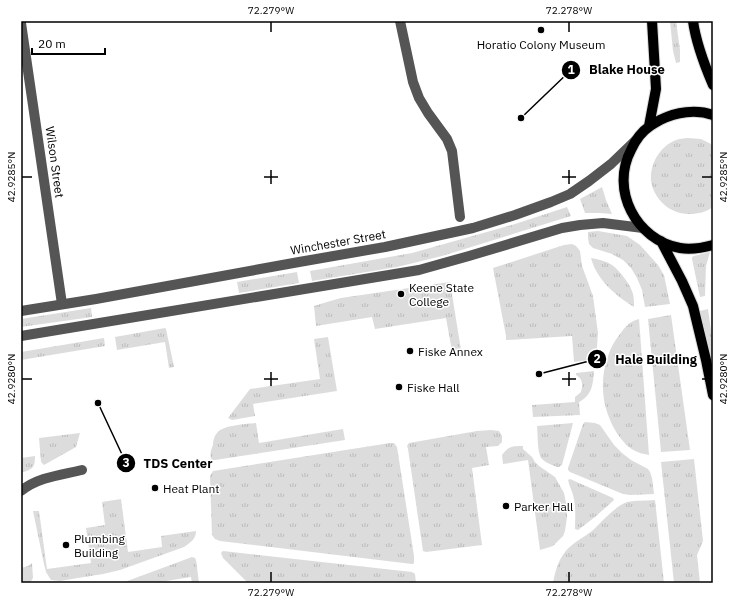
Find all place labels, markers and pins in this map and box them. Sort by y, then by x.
marker: Horatio Colony Museum [536,25,546,35]
place label: Horatio Colony Museum [477,37,605,52]
callout: Blake House [561,57,673,82]
place label: Keene State College [409,280,474,309]
marker: Keene State College [396,289,406,299]
place label: Fiske Annex [418,344,483,359]
marker: Fiske Annex [405,346,415,356]
callout: Hale Building [587,347,704,372]
place label: Fiske Hall [407,380,459,395]
marker: Fiske Hall [394,382,404,392]
callout: TDS Center [116,451,221,476]
place label: Heat Plant [163,481,220,496]
marker: Heat Plant [150,483,160,493]
place label: Parker Hall [514,499,573,514]
marker: Parker Hall [501,501,511,511]
place label: Plumbing Building [74,531,126,560]
marker: Plumbing Building [61,540,71,550]

